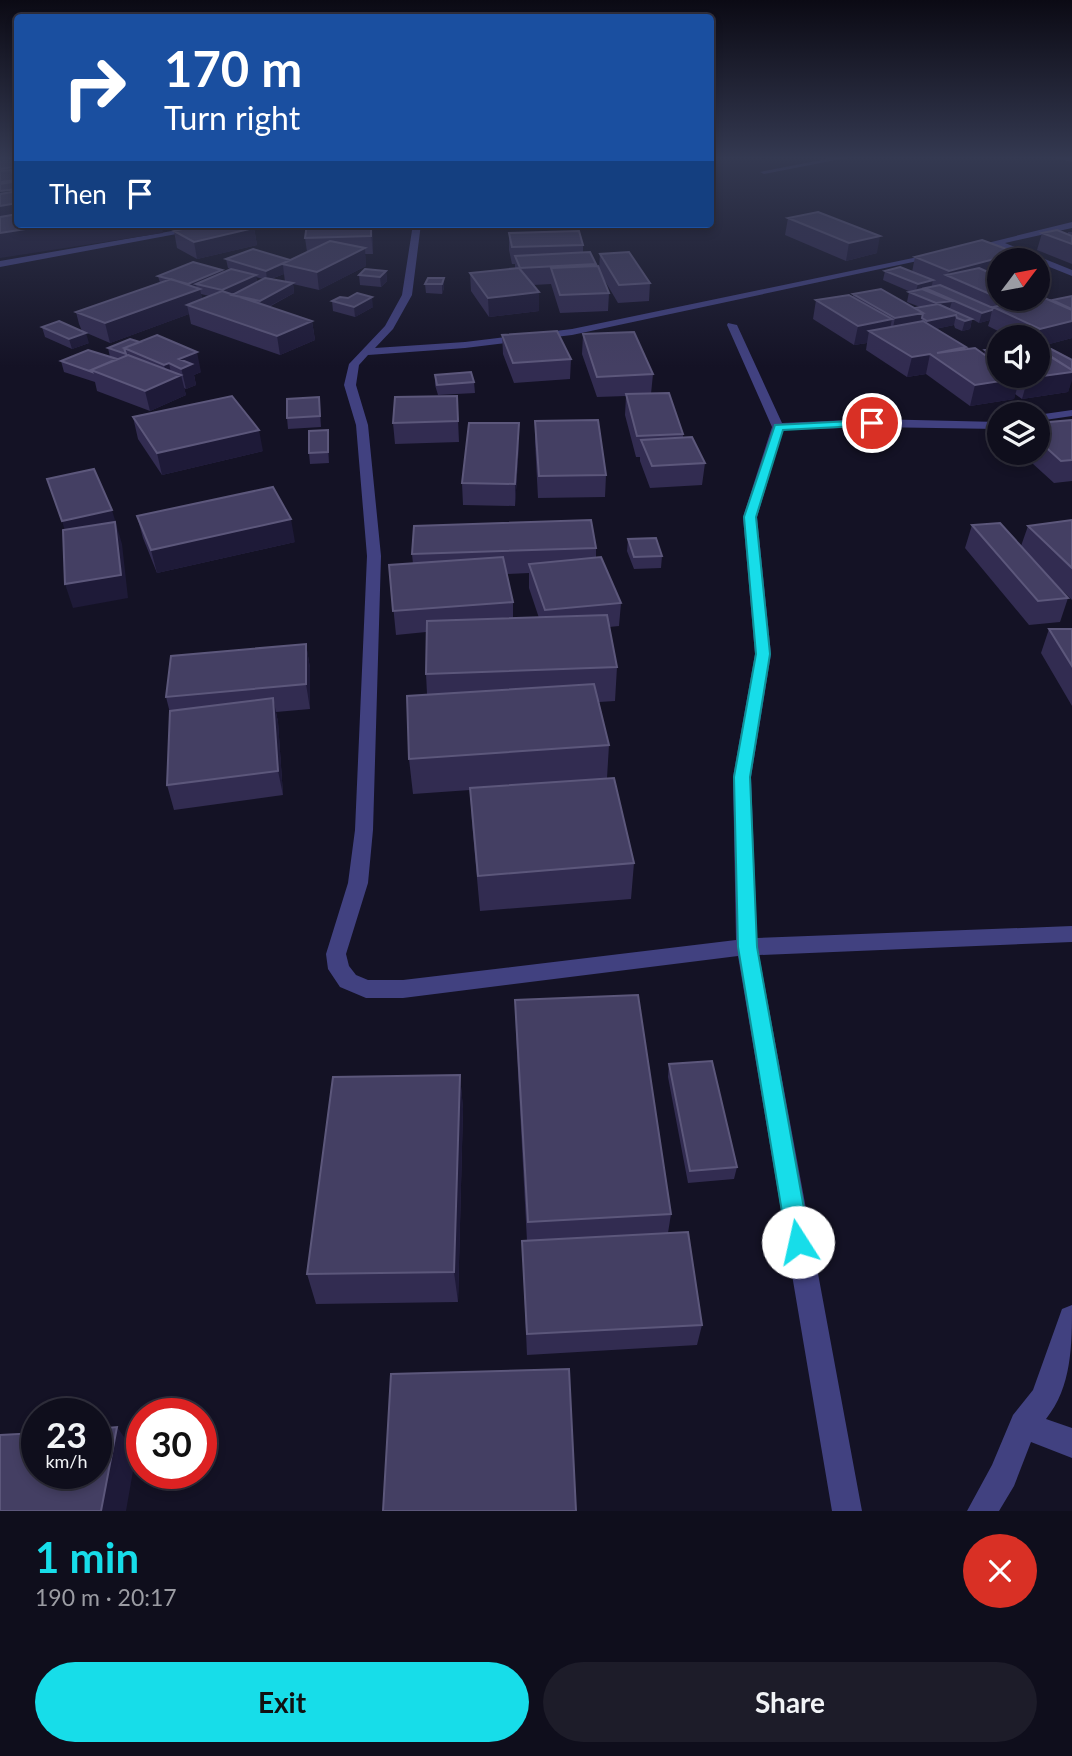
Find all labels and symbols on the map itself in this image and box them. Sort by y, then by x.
north arrow [987,248,1050,312]
pin [842,393,902,453]
position arrow [761,1205,835,1279]
speed limit sign: 30 [126,1398,217,1489]

